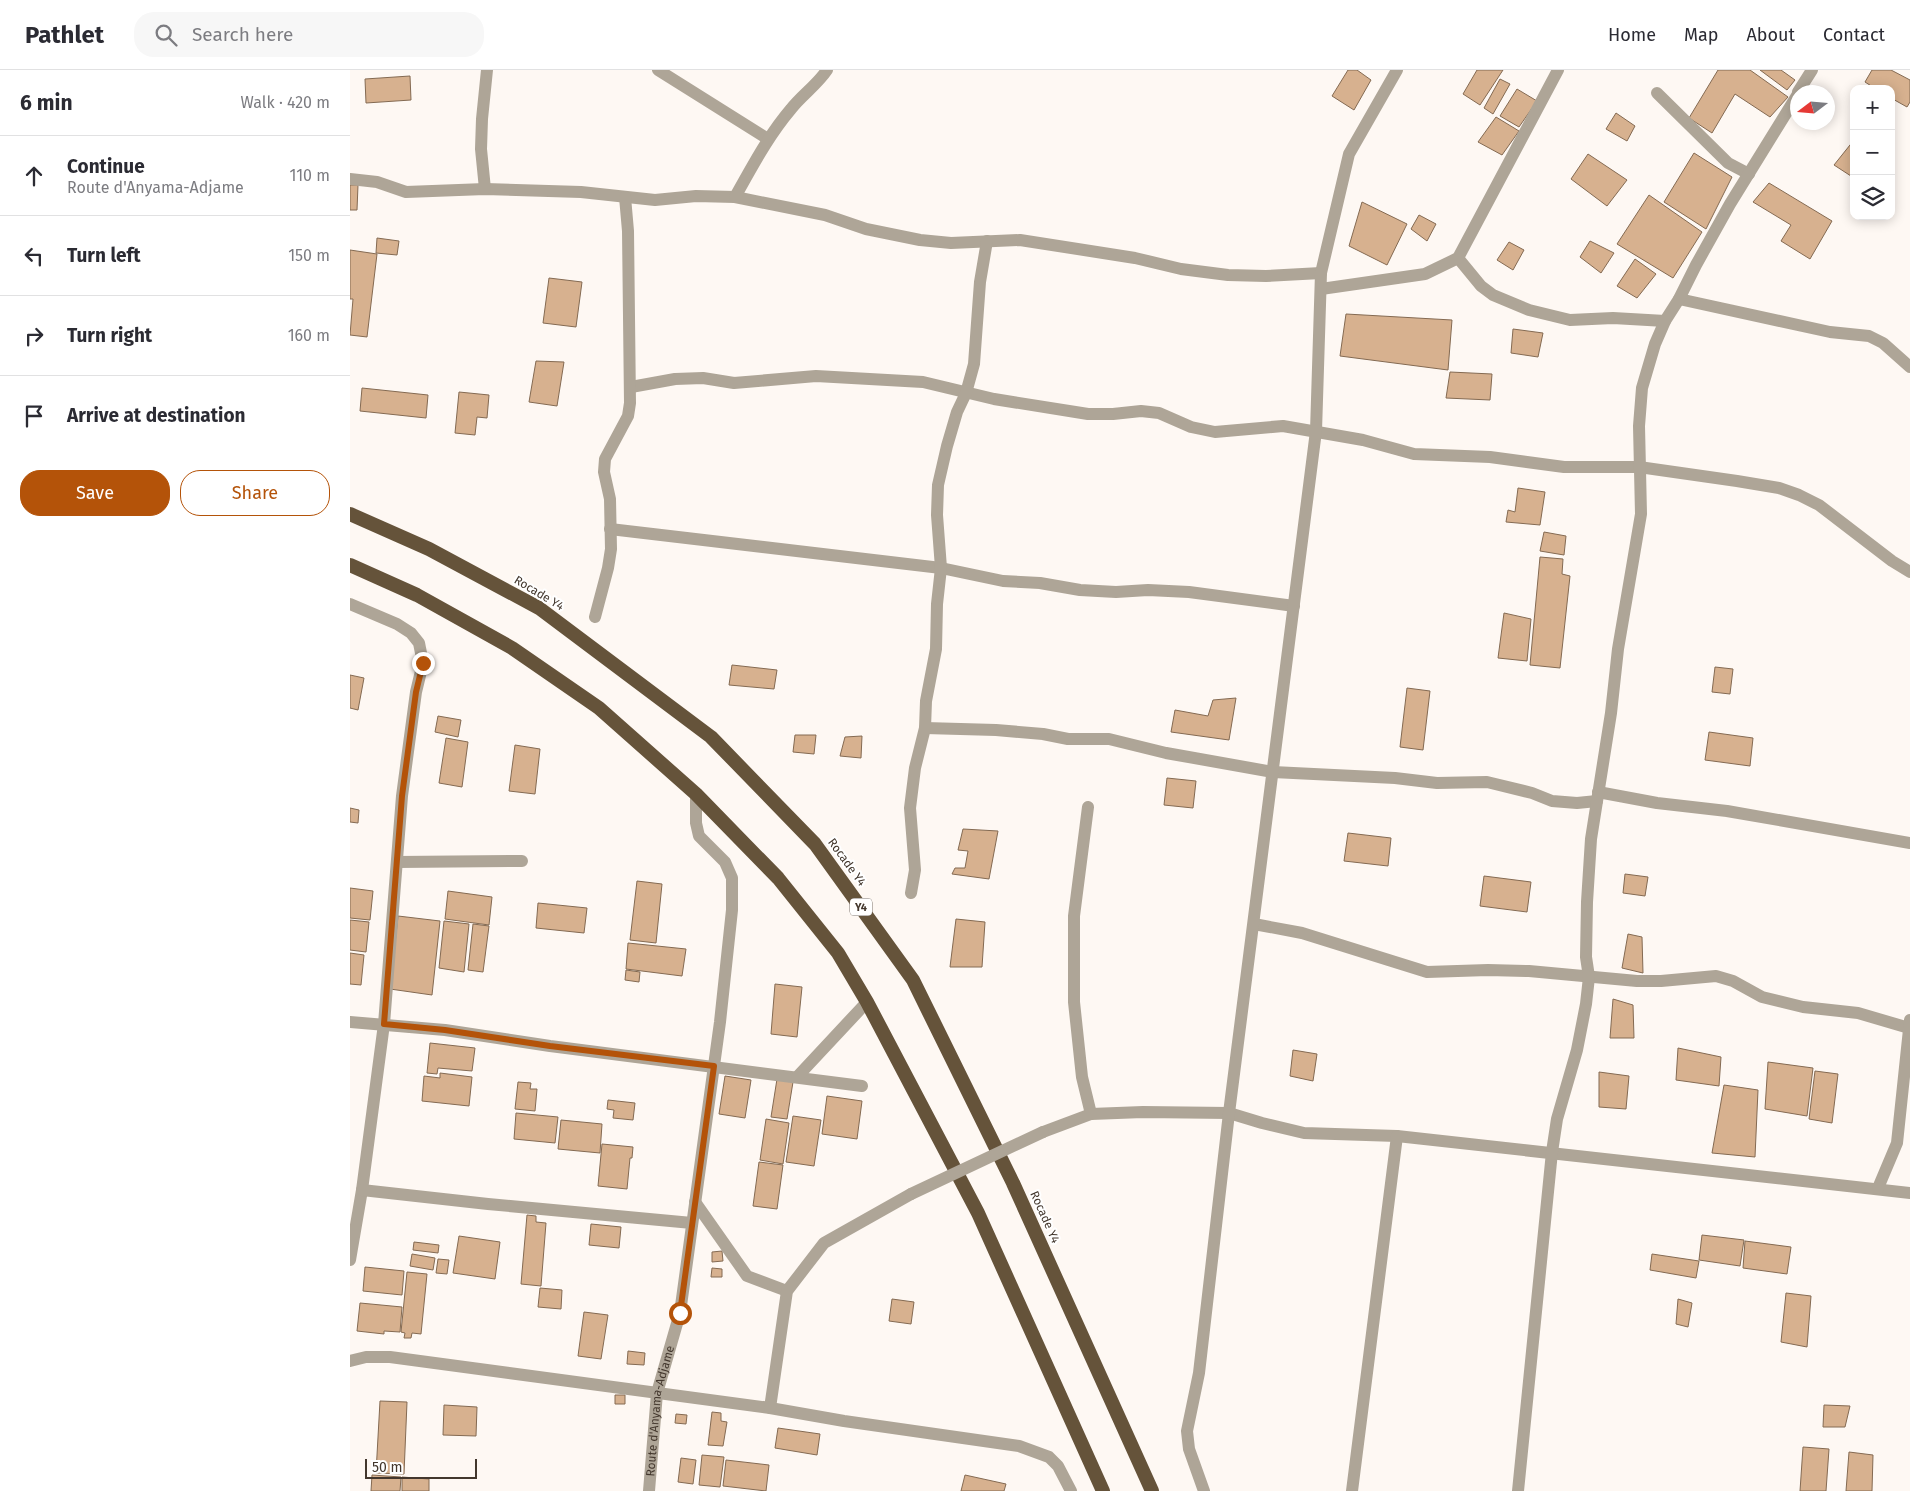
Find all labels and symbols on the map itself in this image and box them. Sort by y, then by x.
north arrow [1790,85,1835,130]
street label: Rocade Y4 [512,573,567,614]
route end [412,652,435,675]
street label: Rocade Y4 [825,835,869,889]
road number: Y4 [850,899,872,916]
street label: Rocade Y4 [1027,1189,1063,1246]
route start [669,1302,692,1325]
street label: Route d'Anyama-Adjame [643,1344,677,1477]
scale bar [365,1456,478,1479]

